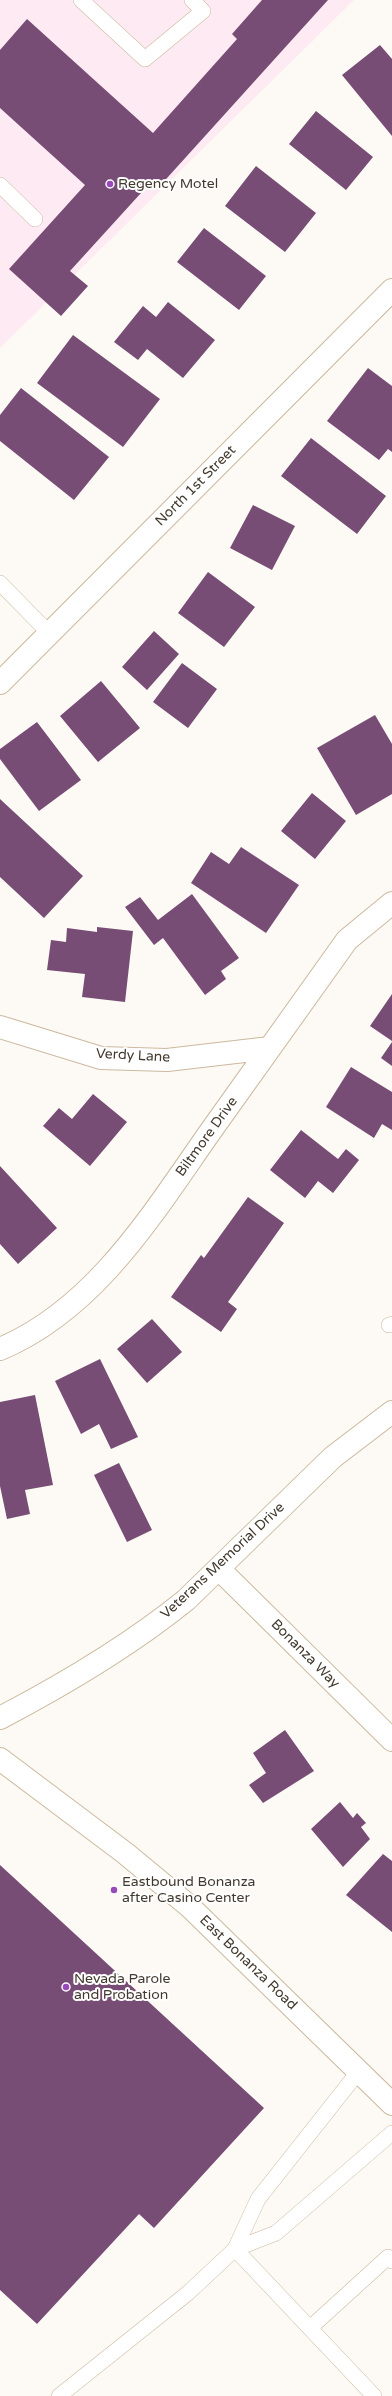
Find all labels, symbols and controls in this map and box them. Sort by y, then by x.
place label: Regency Motel [118,176,218,192]
marker: Regency Motel [105,179,115,189]
street label: North 1st Street [152,442,240,530]
street label: Verdy Lane [95,1046,171,1066]
street label: Biltmore Drive [172,1094,242,1180]
street label: Veterans Memorial Drive [158,1499,288,1623]
street label: Bonanza Way [267,1616,343,1692]
place label: Eastbound Bonanza after Casino Center [122,1874,255,1906]
marker: Eastbound Bonanza after Casino Center [109,1885,119,1895]
street label: East Bonanza Road [196,1912,300,2014]
place label: Nevada Parole and Probation [74,1971,170,2004]
marker: Nevada Parole and Probation [61,1982,71,1992]

